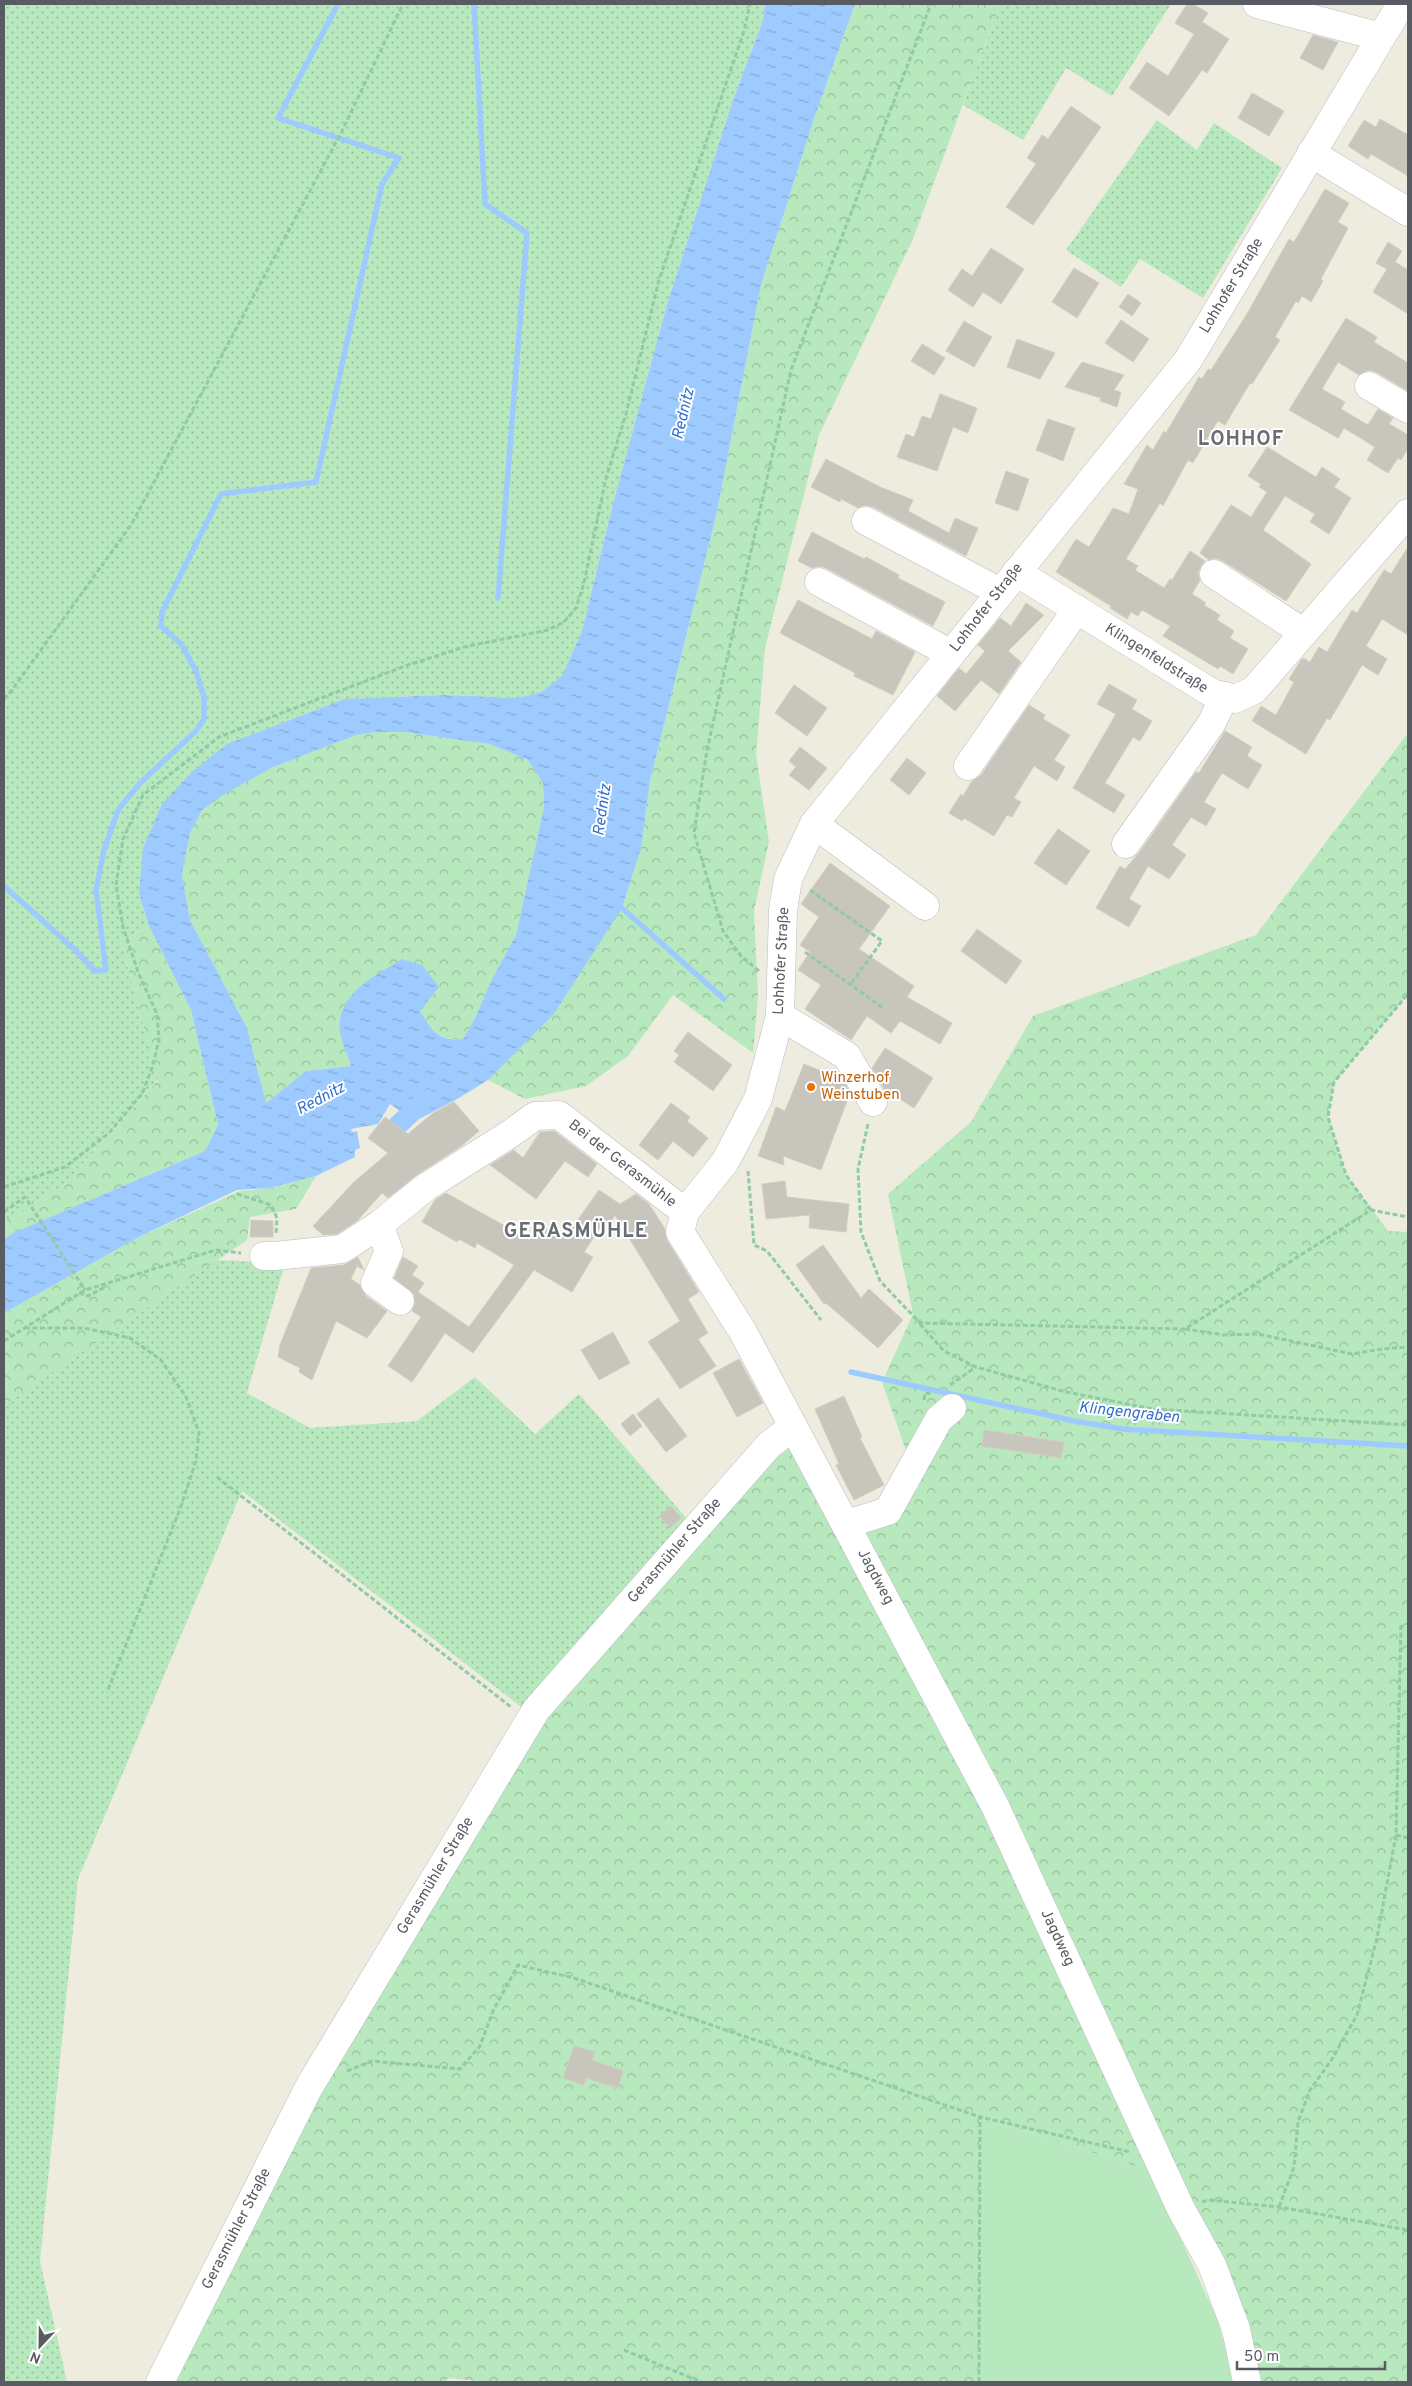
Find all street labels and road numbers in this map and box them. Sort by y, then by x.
street label: Lohhofer Straße [1196,235,1268,337]
street label: Lohhofer Straße [946,560,1028,656]
street label: Klingenfeldstraße [1101,620,1211,698]
street label: Lohhofer Straße [770,907,794,1015]
street label: Bei der Gerasmühle [564,1116,680,1212]
street label: Gerasmühler Straße [624,1494,726,1608]
street label: Jagdweg [852,1546,898,1608]
street label: Gerasmühler Straße [393,1814,479,1938]
street label: Jagdweg [1036,1907,1078,1969]
street label: Gerasmühler Straße [198,2165,276,2293]

